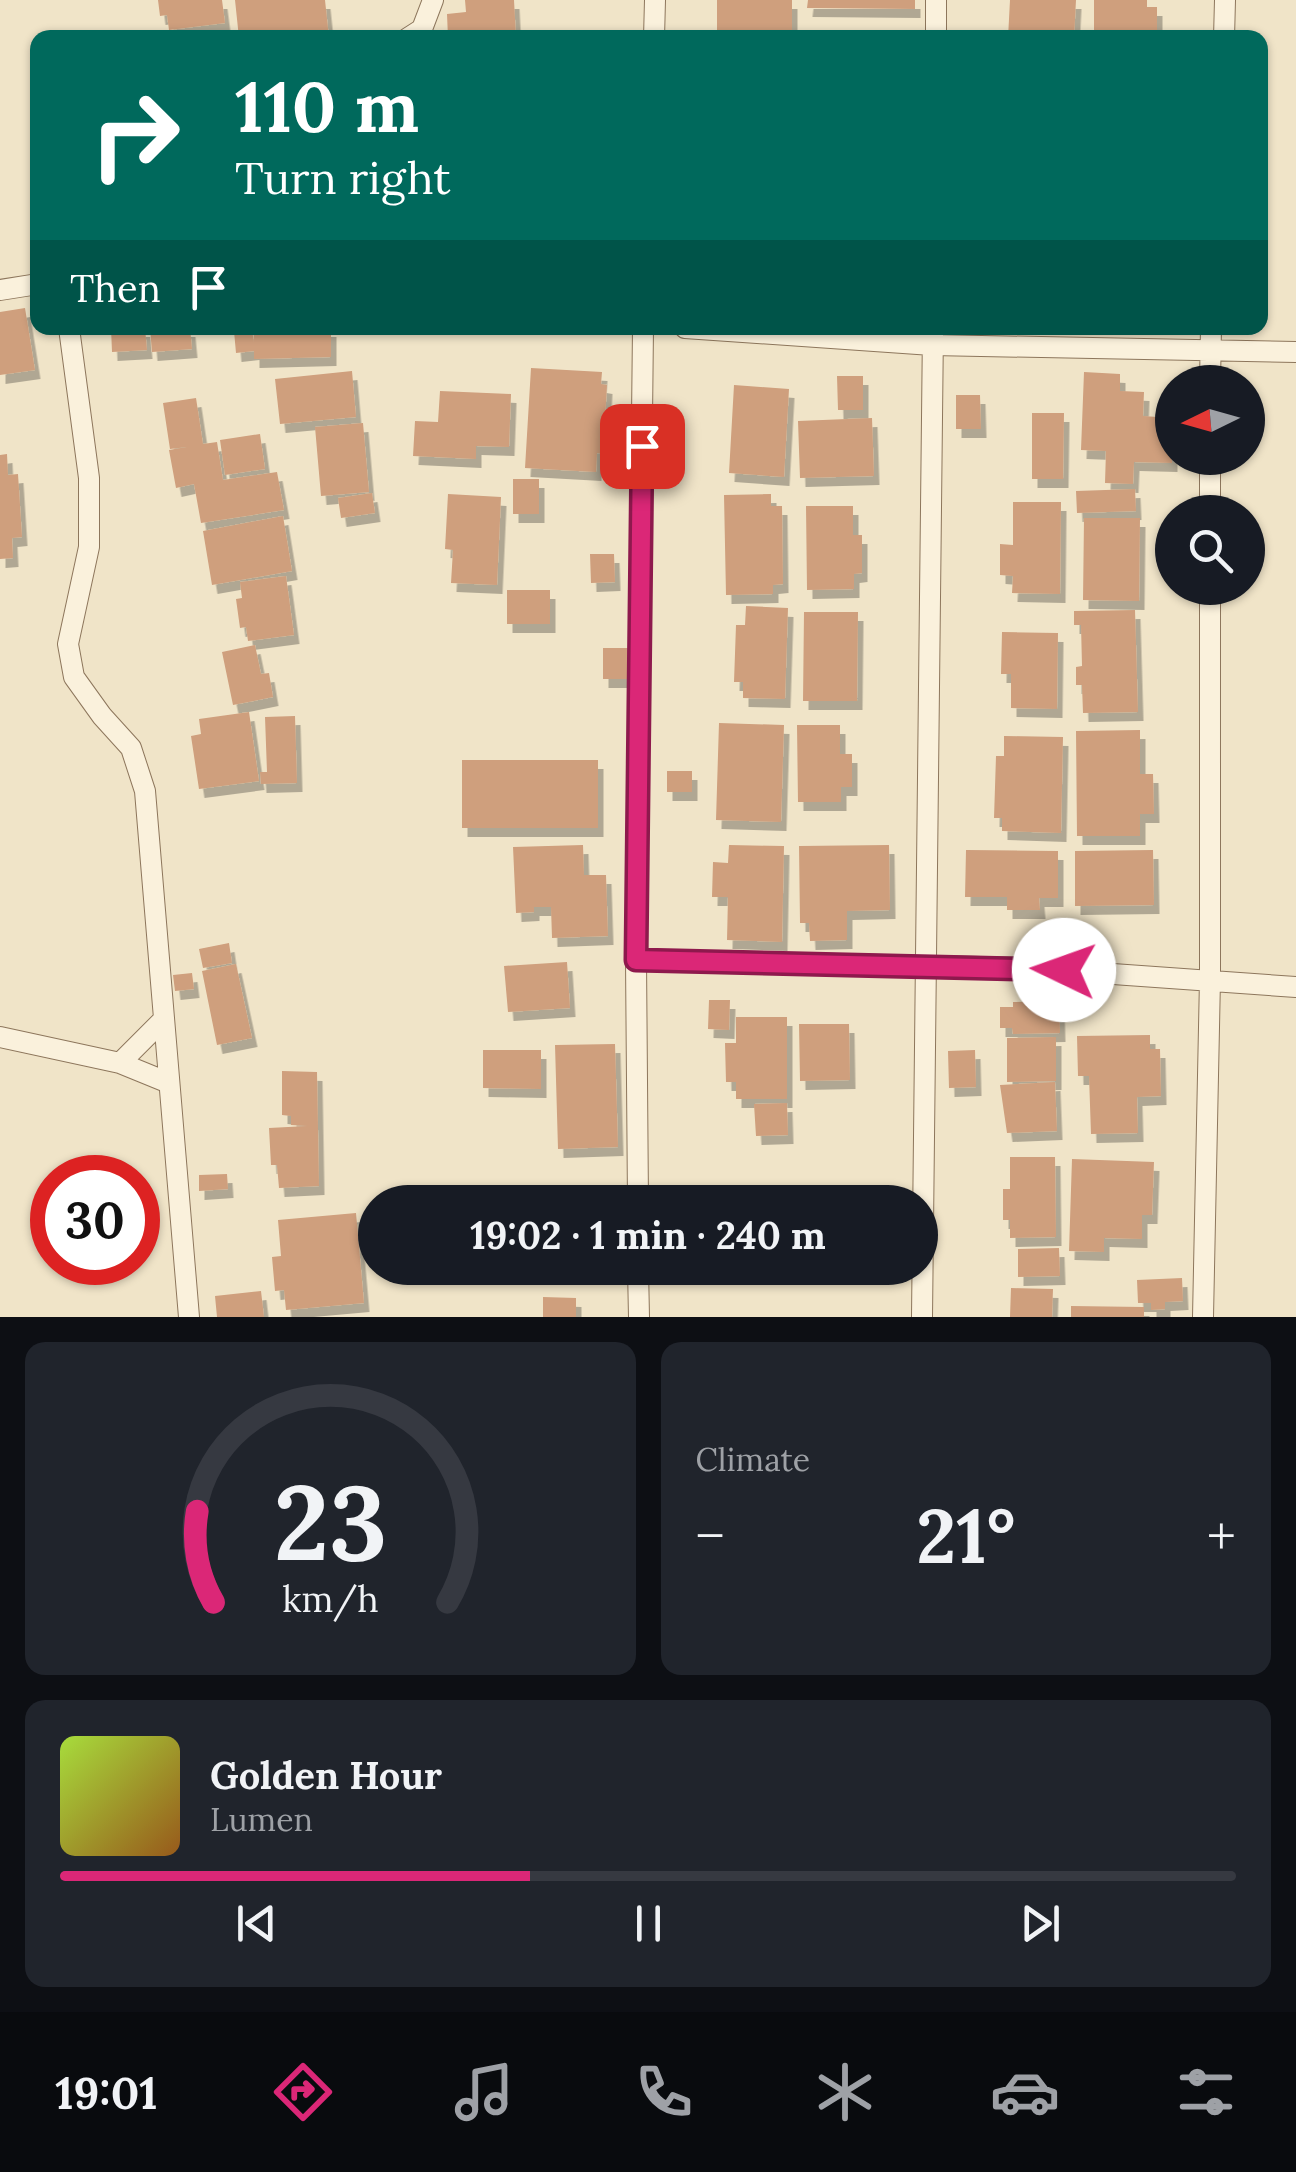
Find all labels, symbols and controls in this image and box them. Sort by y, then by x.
text: 110 m [235,62,419,151]
icon: right [70,70,200,200]
text: Turn right [235,149,451,206]
icon: arrive [181,260,236,315]
text: Then [70,264,161,312]
north arrow [1155,365,1265,475]
map controls [1155,365,1265,605]
pin [600,404,685,489]
icon: arrive [615,419,670,474]
button: search [1155,495,1265,605]
position arrow [1012,918,1116,1022]
speed limit sign: 30 [30,1155,160,1285]
text: 19:02 · 1 min · 240 m [470,1211,826,1259]
text: Climate [696,1439,810,1480]
text: 23 [273,1455,387,1588]
text: 21° [916,1488,1015,1584]
text: − [696,1501,725,1571]
text: + [1207,1501,1236,1571]
text: km/h [282,1576,379,1622]
text: Golden Hour [210,1751,442,1799]
text: Lumen [210,1799,313,1840]
icon: previous [229,1896,284,1951]
icon: pause [621,1896,676,1951]
icon: next [1013,1896,1068,1951]
icon: directions [268,2057,338,2127]
icon: music [449,2057,519,2127]
icon: phone [629,2057,699,2127]
icon: climate [810,2057,880,2127]
icon: car [990,2057,1060,2127]
icon: filters [1171,2057,1241,2127]
text: 19:01 [55,2064,158,2121]

